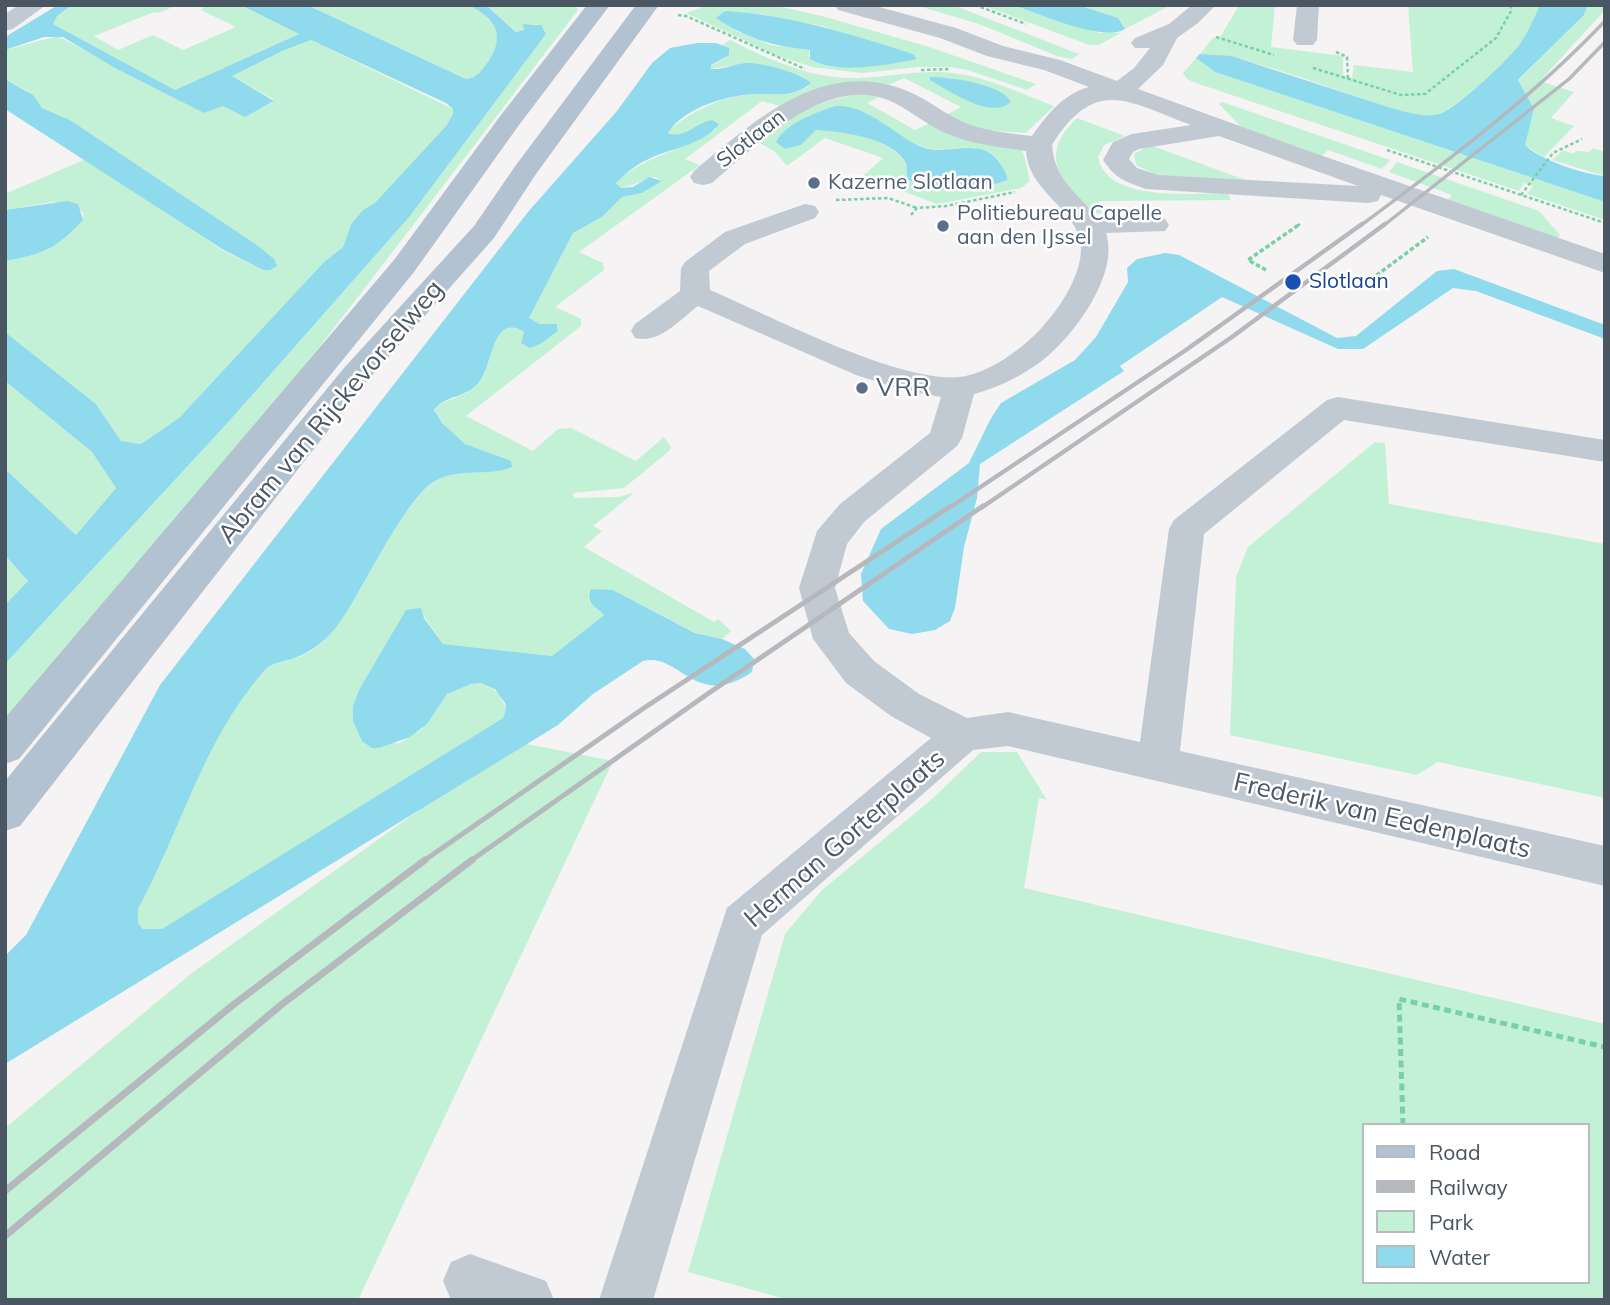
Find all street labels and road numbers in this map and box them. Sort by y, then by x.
street label: Slotlaan [712,104,790,174]
street label: Abram van Rijckevorselweg [212,274,450,550]
street label: Herman Gorterplaats [738,743,952,935]
street label: Frederik van Eedenplaats [1230,767,1534,865]

